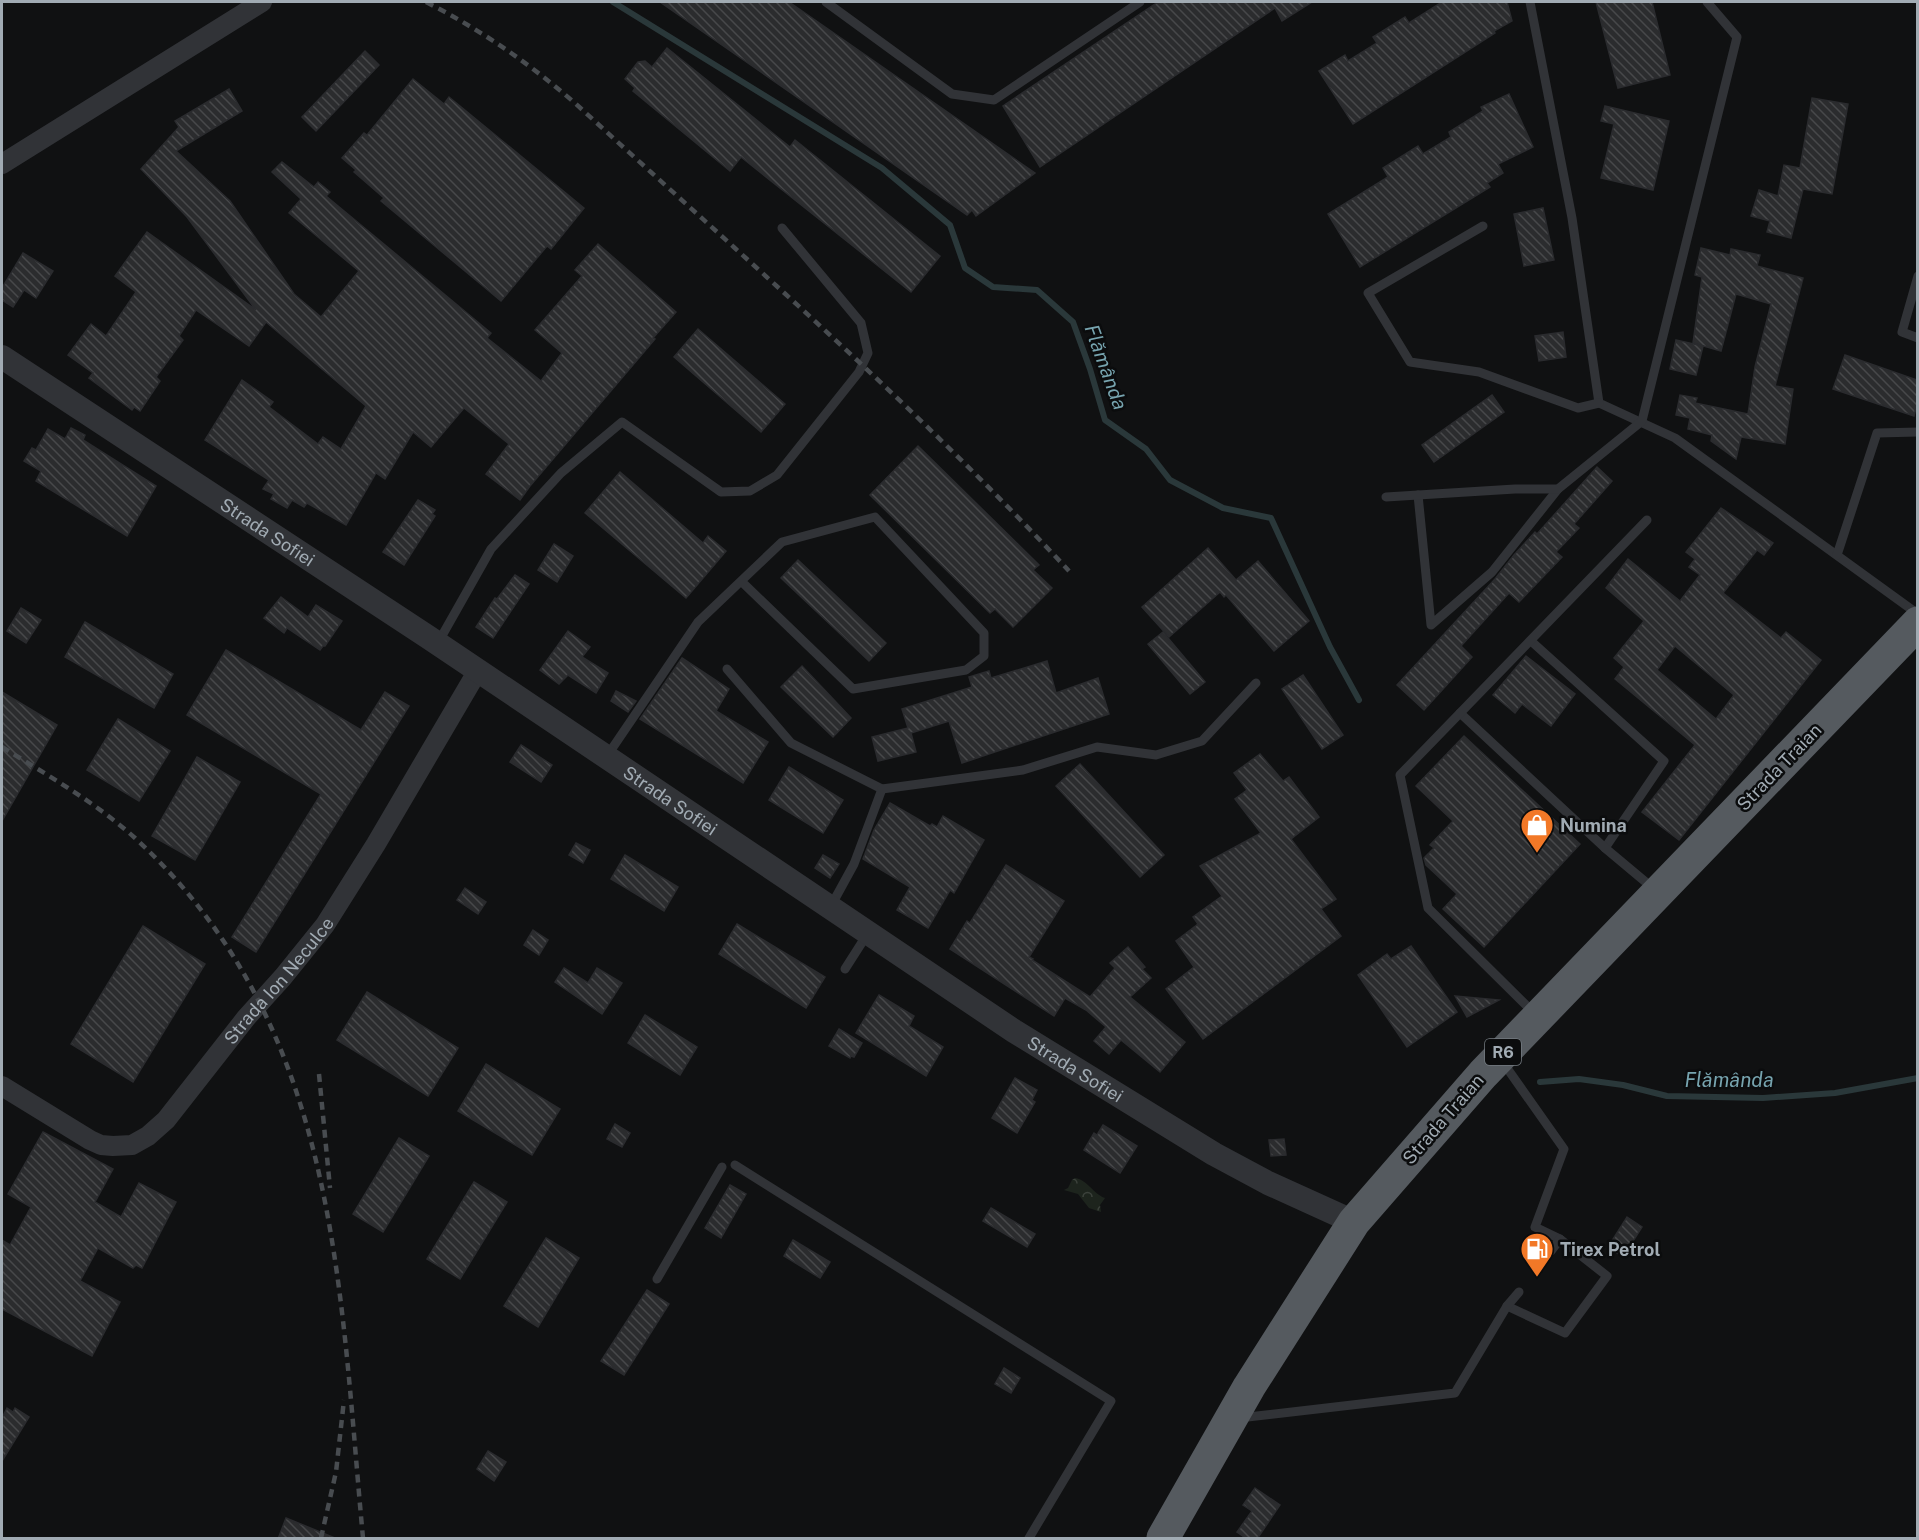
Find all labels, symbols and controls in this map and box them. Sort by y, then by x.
water label: Flămânda [1079,321,1133,413]
street label: Strada Sofiei [217,493,319,570]
street label: Strada Trаian [1732,719,1826,815]
street label: Strada Sofiei [620,761,721,839]
shop icon: Numina [1519,807,1555,854]
place label: Numina [1560,815,1627,836]
street label: Strada Ion Neculce [219,913,338,1048]
street label: Strada Sofiei [1024,1031,1127,1106]
road number: R6 [1485,1039,1521,1065]
water label: Flămânda [1684,1068,1774,1092]
street label: Strada Trаian [1398,1070,1488,1168]
fuel station icon: Tirex Petrol [1519,1231,1555,1278]
place label: Tirex Petrol [1560,1239,1660,1260]

